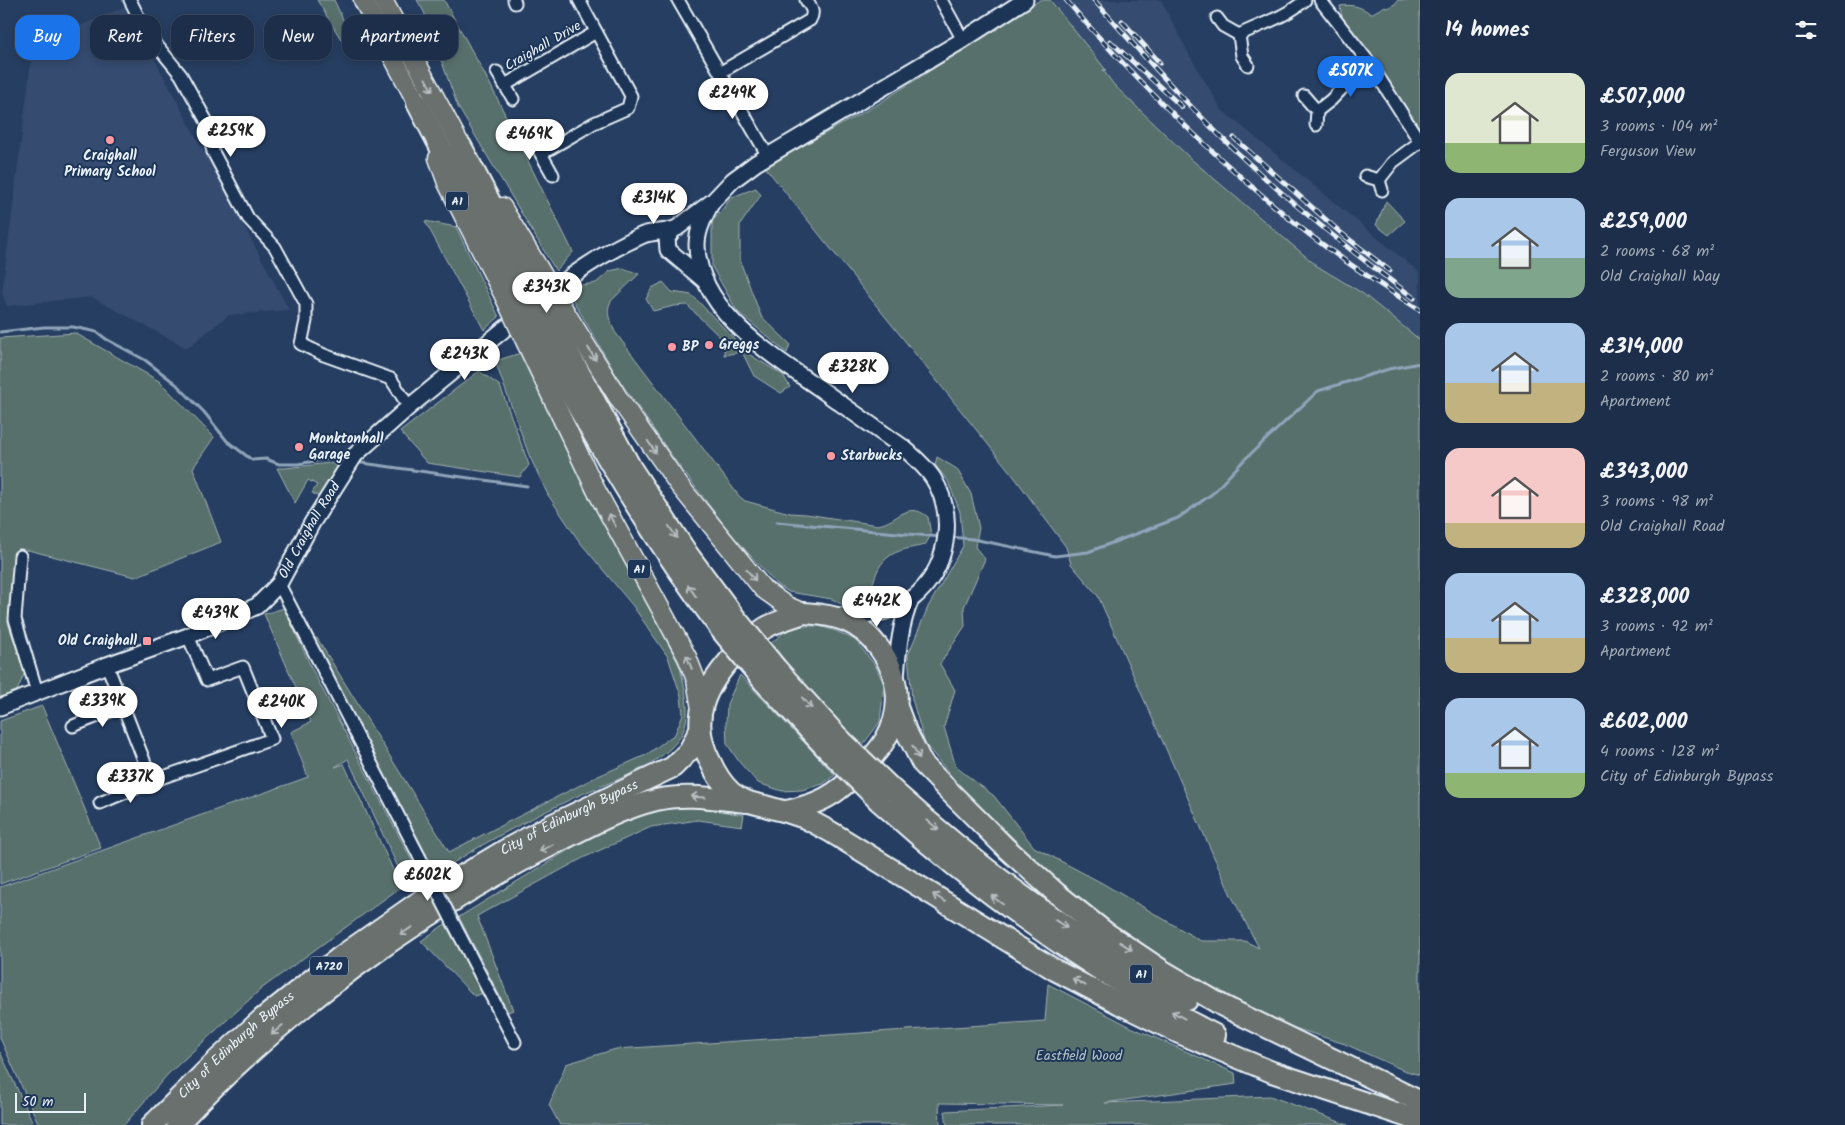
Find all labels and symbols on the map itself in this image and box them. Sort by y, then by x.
street label: Craighall Drive [501,15,586,77]
pin: £507K [1316,56,1386,98]
one-way arrow [425,77,434,92]
pin: £249K [698,78,768,120]
pin: £259K [196,116,266,158]
pin: £469K [495,119,565,161]
marker: Craighall Primary School [104,134,116,146]
place label: Craighall Primary School [64,145,156,183]
pin: £314K [619,182,689,225]
road number: A1 [446,192,468,210]
pin: £343K [512,272,582,314]
place label: Greggs [719,334,760,356]
place label: BP [682,336,700,358]
pin: £243K [430,338,500,381]
marker: Greggs [703,339,715,351]
marker: BP [666,341,678,353]
one-way arrow [587,347,597,361]
pin: £328K [818,352,888,394]
place label: Monktonhall Garage [309,428,384,466]
one-way arrow [646,439,657,453]
marker: Monktonhall Garage [293,441,305,453]
place label: Starbucks [841,445,903,467]
marker: Starbucks [825,450,837,462]
street label: Old Craighall Road [273,477,347,583]
one-way arrow [607,512,617,527]
one-way arrow [668,524,678,538]
road number: A1 [628,560,650,578]
one-way arrow [746,568,757,581]
one-way arrow [687,584,697,598]
pin: £442K [842,586,912,628]
pin: £439K [181,598,251,640]
place label: Old Craighall [58,630,137,652]
marker: Old Craighall [141,635,153,647]
one-way arrow [684,655,693,671]
pin: £339K [68,686,138,728]
pin: £240K [247,686,317,729]
one-way arrow [801,697,813,710]
one-way arrow [911,744,921,759]
pin: £337K [96,762,166,804]
street label: City of Edinburgh Bypass [496,774,642,862]
one-way arrow [690,792,706,802]
one-way arrow [926,819,939,831]
one-way arrow [539,844,554,853]
pin: £602K [393,860,463,902]
one-way arrow [933,893,947,903]
one-way arrow [991,894,1004,905]
one-way arrow [1054,919,1068,929]
one-way arrow [400,927,414,937]
one-way arrow [1118,942,1132,952]
road number: A720 [310,956,348,976]
road number: A1 [1130,964,1152,984]
one-way arrow [1071,977,1086,987]
street label: City of Edinburgh Bypass [173,986,300,1104]
one-way arrow [1171,1010,1186,1020]
one-way arrow [271,1024,284,1035]
park label: Eastfield Wood [1036,1045,1123,1067]
scale bar [15,1090,86,1113]

